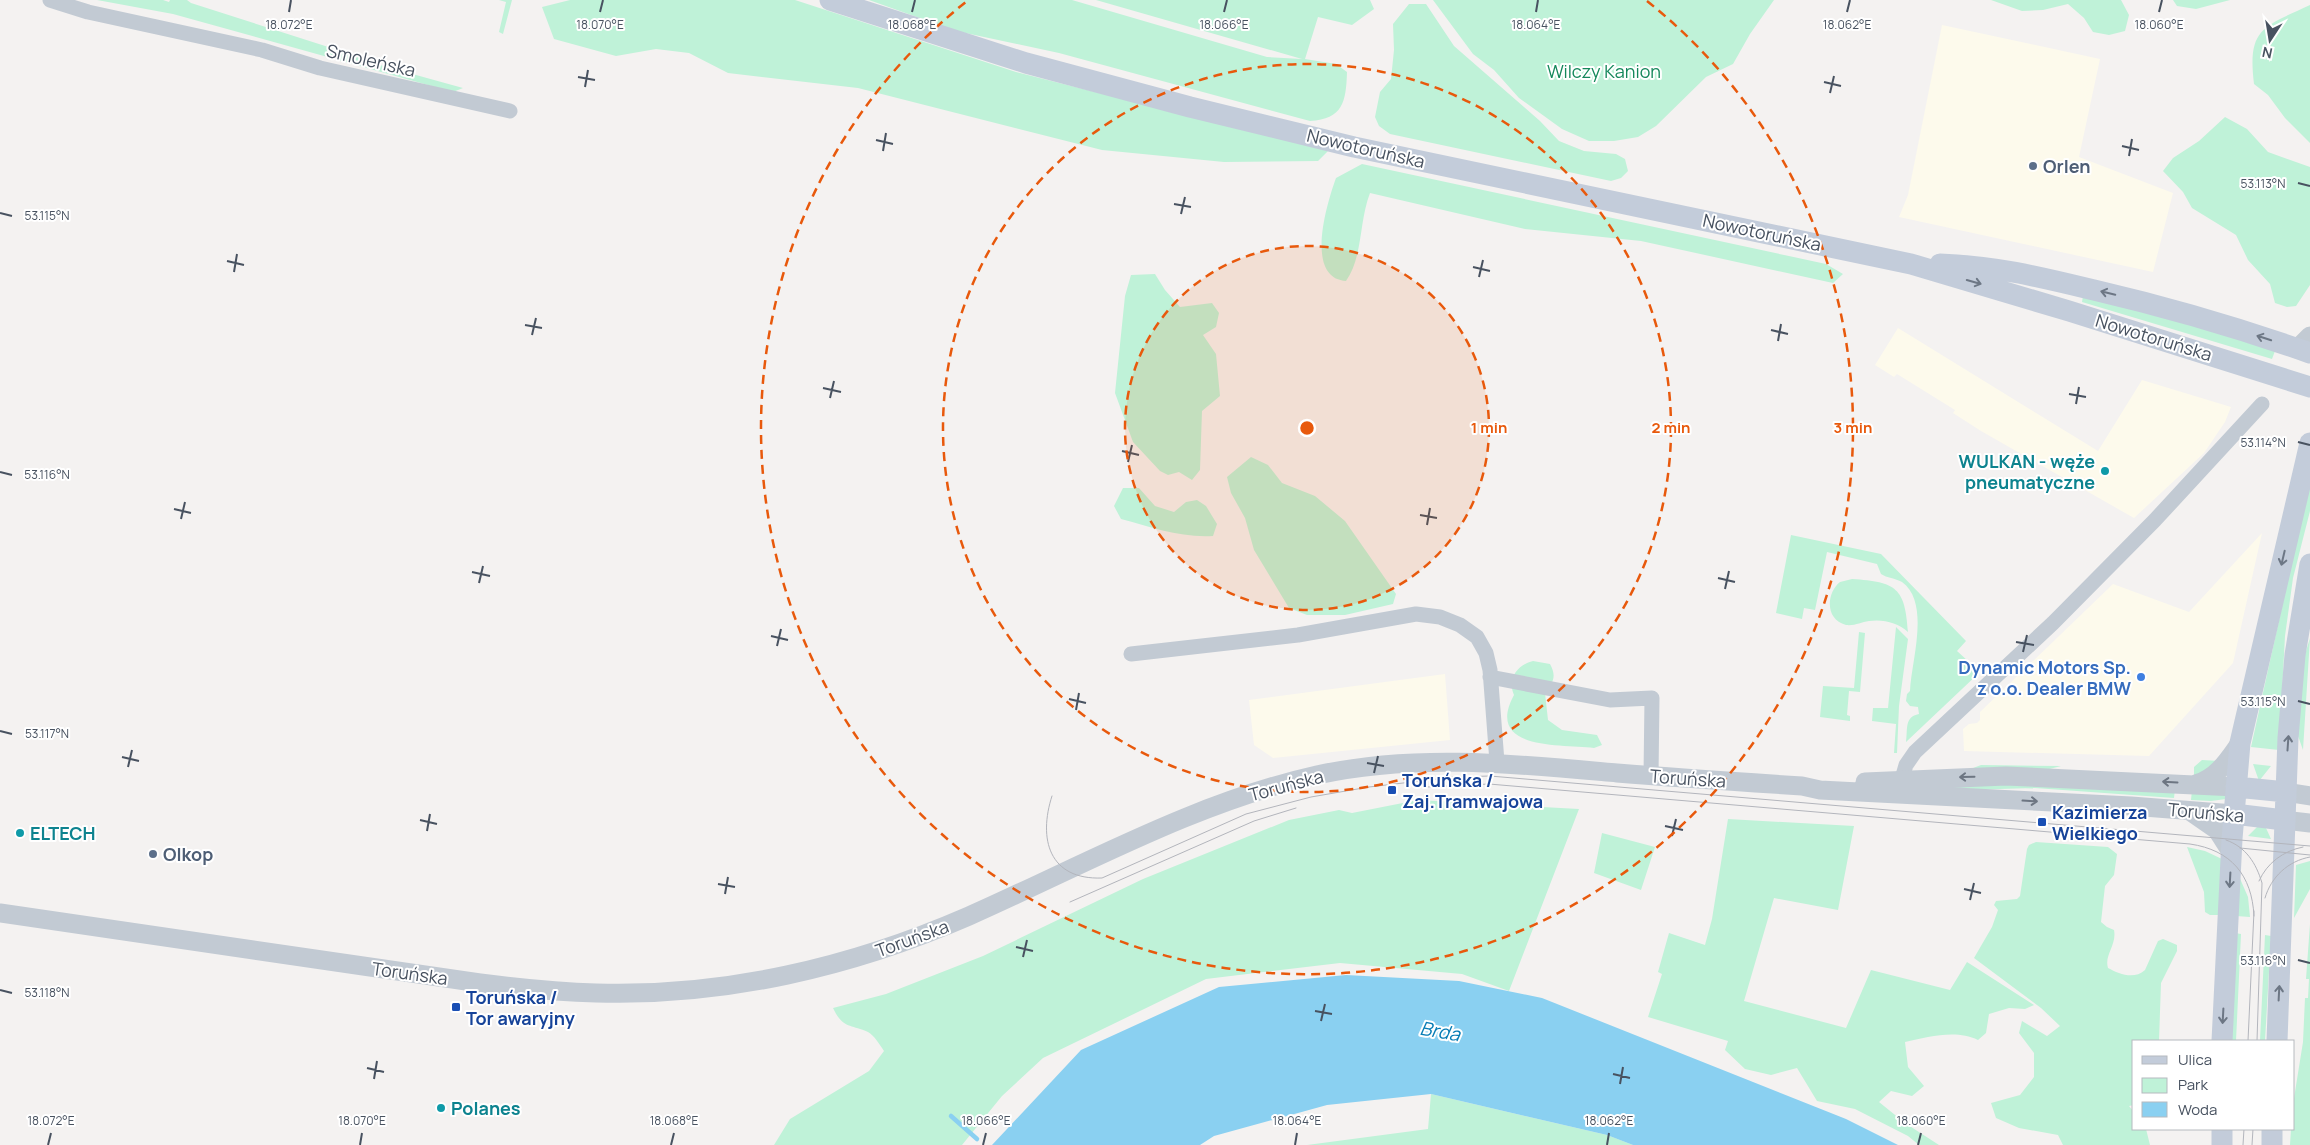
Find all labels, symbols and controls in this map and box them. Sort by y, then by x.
north arrow [2245,15,2295,65]
text: 18.072°E [265,16,313,33]
text: 18.070°E [576,16,624,33]
text: 18.068°E [888,16,936,33]
text: 18.066°E [1199,16,1249,33]
text: 18.064°E [1512,16,1561,33]
text: 18.062°E [1823,16,1871,33]
text: 18.060°E [2134,16,2184,33]
street label: Smoleńska [324,38,418,82]
text: N [2260,43,2274,64]
park label: Wilczy Kanion [1547,59,1661,83]
street label: Nowotoruńska [1305,123,1427,173]
place label: Orlen [2043,154,2091,178]
marker: Orlen [2027,160,2039,172]
text: 53.113°N [2241,175,2285,192]
text: 53.115°N [24,207,70,224]
street label: Nowotoruńska [1701,208,1823,256]
one-way arrow [1966,278,1982,288]
one-way arrow [2100,288,2116,297]
street label: Nowotoruńska [2093,308,2215,366]
one-way arrow [2256,333,2272,342]
text: 1 min [1471,417,1507,438]
text: 2 min [1651,417,1691,438]
text: 3 min [1834,417,1872,438]
centre of rings [1298,419,1316,437]
text: 53.114°N [2240,434,2286,451]
place label: WULKAN - węże pneumatyczne [1958,449,2095,494]
marker: WULKAN - węże pneumatyczne [2099,465,2111,477]
text: 53.116°N [24,466,70,483]
one-way arrow [2278,549,2287,565]
place label: Dynamic Motors Sp. z o.o. Dealer BMW [1958,655,2131,700]
marker: Dynamic Motors Sp. z o.o. Dealer BMW [2135,671,2147,683]
text: 53.115°N [2240,693,2286,710]
text: 53.117°N [25,725,69,742]
one-way arrow [2283,736,2292,752]
street label: Toruńska [1649,763,1727,793]
street label: Toruńska [1246,764,1326,806]
place label: Toruńska / Zaj.Tramwajowa [1402,768,1543,813]
one-way arrow [1959,772,1975,782]
one-way arrow [2162,778,2178,787]
marker: Toruńska / Zaj.Tramwajowa [1386,784,1398,796]
one-way arrow [2022,796,2038,805]
street label: Toruńska [2167,797,2245,827]
place label: Kazimierza Wielkiego [2052,800,2147,845]
marker: Kazimierza Wielkiego [2036,816,2048,828]
place label: ELTECH [30,821,96,845]
marker: ELTECH [14,827,26,839]
place label: Olkop [163,842,213,866]
marker: Olkop [147,848,159,860]
one-way arrow [2225,872,2235,888]
street label: Toruńska [872,914,952,962]
text: 53.116°N [2240,952,2286,969]
street label: Toruńska [371,956,449,990]
text: 53.118°N [24,984,70,1001]
place label: Toruńska / Tor awaryjny [466,985,575,1030]
one-way arrow [2274,985,2284,1001]
marker: Toruńska / Tor awaryjny [450,1001,462,1013]
one-way arrow [2219,1008,2228,1024]
water label: Brda [1418,1015,1463,1048]
legend [2132,1040,2295,1130]
text: Ulica [2178,1049,2212,1070]
text: Park [2178,1074,2208,1095]
place label: Polanes [451,1096,521,1120]
text: Woda [2178,1099,2217,1120]
marker: Polanes [435,1102,447,1114]
text: 18.072°E [27,1112,75,1129]
text: 18.070°E [338,1112,386,1129]
text: 18.068°E [650,1112,698,1129]
text: 18.066°E [961,1112,1011,1129]
text: 18.064°E [1273,1112,1322,1129]
text: 18.062°E [1585,1112,1633,1129]
text: 18.060°E [1896,1112,1946,1129]

